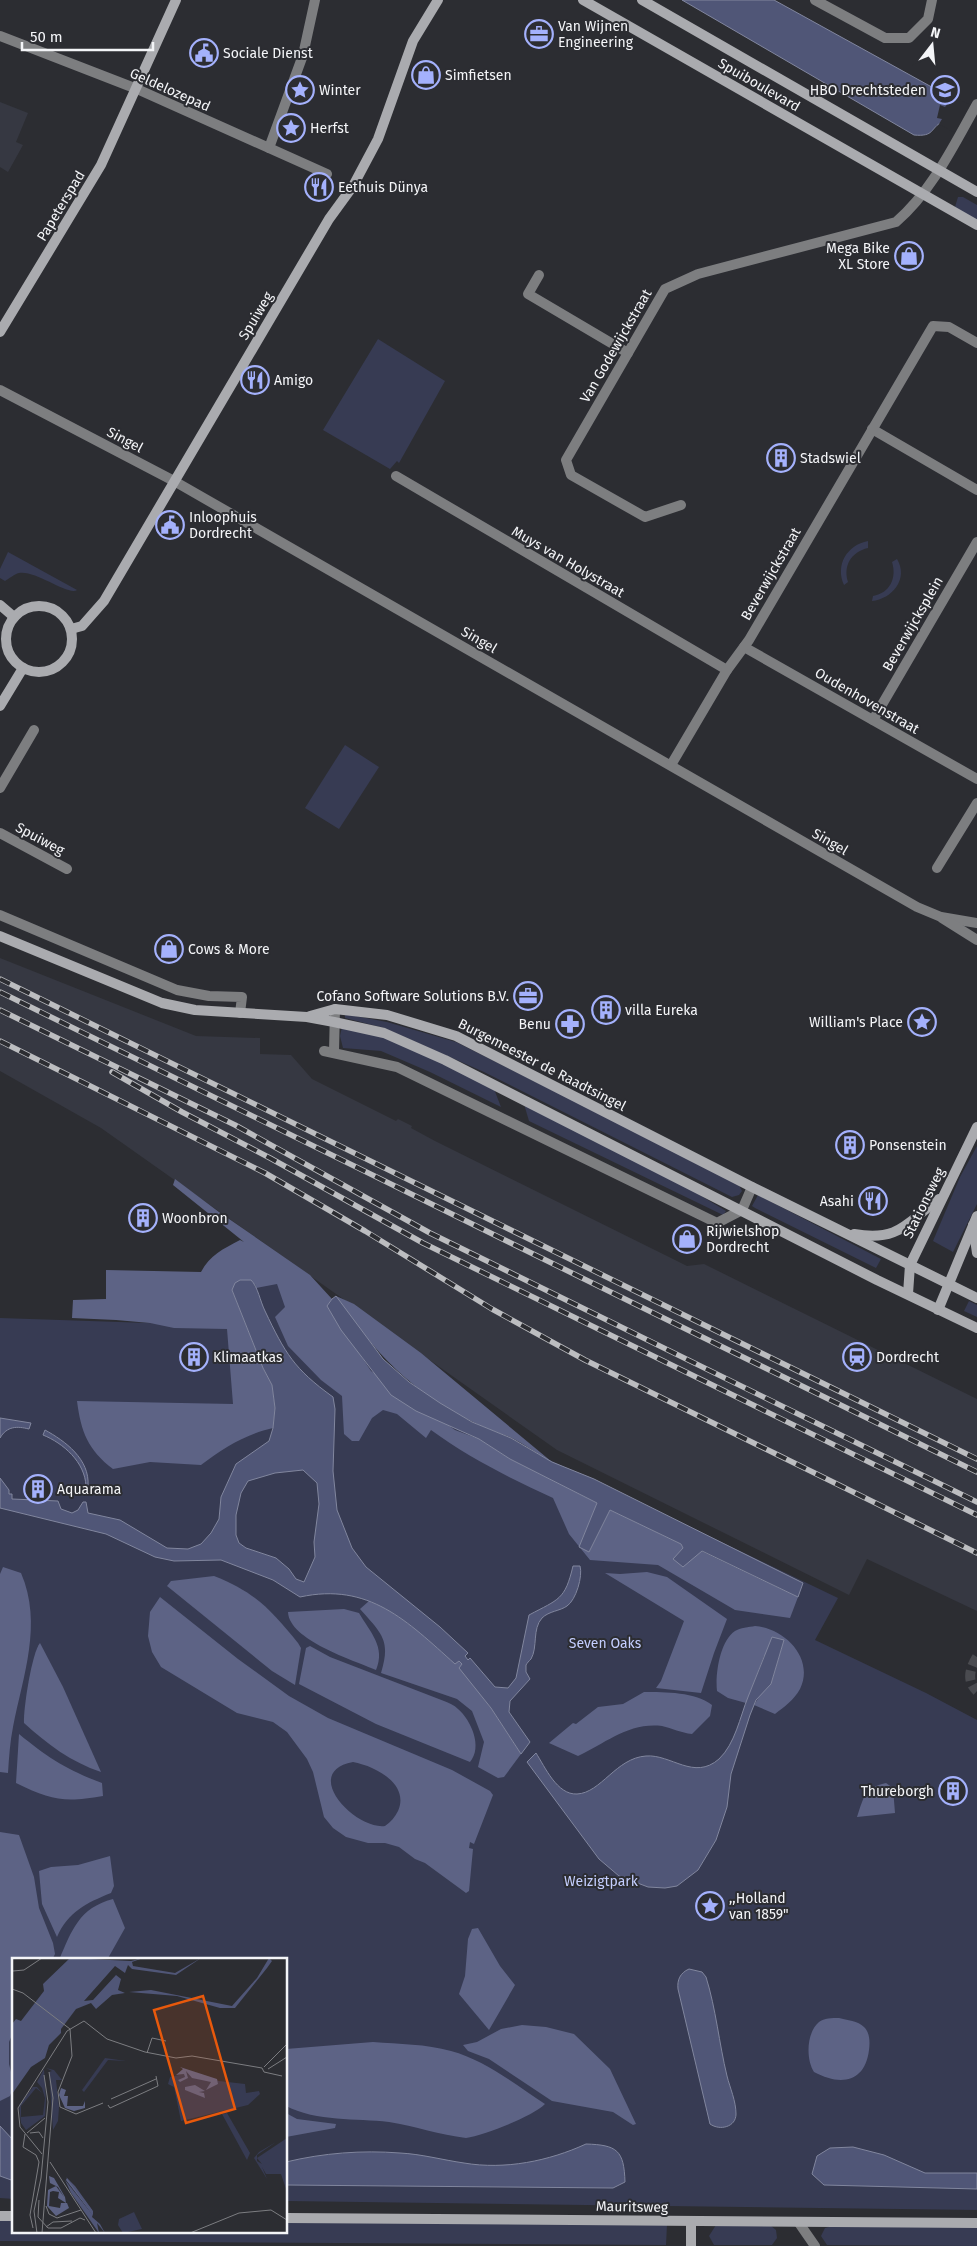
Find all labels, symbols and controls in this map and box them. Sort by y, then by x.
place label: Van Wijnen Engineering [558,18,634,51]
office icon: Van Wijnen Engineering [524,19,554,49]
scale bar [22,20,154,52]
north arrow [907,20,957,70]
text: N [929,24,942,42]
text: 50 m [30,28,63,46]
public building icon: Sociale Dienst [189,38,219,68]
place label: Sociale Dienst [223,45,314,62]
street label: Spuiboulevard [715,55,803,115]
shop icon: Simfietsen [411,60,441,90]
street label: Geldelozepad [127,65,213,115]
place label: Simfietsen [445,67,512,84]
place icon: Winter [285,75,315,105]
school or university icon: HBO Drechtsteden [930,75,960,105]
place label: Winter [319,82,361,99]
place label: HBO Drechtsteden [810,82,926,99]
place icon: Herfst [276,113,306,143]
place label: Herfst [310,120,350,137]
street label: Papeterspad [33,168,89,244]
restaurant icon: Eethuis Dünya [304,172,334,202]
place label: Eethuis Dünya [338,179,428,196]
place label: Mega Bike XL Store [826,240,890,273]
shop icon: Mega Bike XL Store [894,241,924,271]
street label: Van Godewijckstraat [577,285,656,406]
street label: Spuiweg [235,288,277,343]
restaurant icon: Amigo [240,365,270,395]
place label: Amigo [274,372,313,389]
street label: Singel [104,423,146,457]
building icon: Stadswiel [766,443,796,473]
place label: Stadswiel [800,450,861,467]
place label: Inloophuis Dordrecht [189,509,257,542]
public building icon: Inloophuis Dordrecht [155,510,185,540]
street label: Muys van Holystraat [509,523,628,602]
street label: Beverwijckstraat [738,524,805,623]
street label: Beverwijcksplein [879,574,947,674]
street label: Singel [458,623,500,657]
street label: Oudenhovenstraat [812,664,923,738]
street label: Spuiweg [13,819,68,859]
street label: Singel [809,825,851,859]
shop icon: Cows & More [154,934,184,964]
place label: Cows & More [188,941,270,958]
office icon: Cofano Software Solutions B.V. [513,981,543,1011]
place label: Cofano Software Solutions B.V. [317,988,509,1005]
building icon: villa Eureka [591,995,621,1025]
place label: villa Eureka [625,1002,698,1019]
place icon: William's Place [907,1007,937,1037]
pharmacy icon: Benu [555,1009,585,1039]
place label: William's Place [809,1014,903,1031]
street label: Burgemeester de Raadtsingel [455,1015,629,1115]
place label: Benu [519,1016,551,1033]
building icon: Ponsenstein [835,1130,865,1160]
place label: Ponsenstein [869,1137,947,1154]
street label: Stationsweg [899,1164,949,1241]
restaurant icon: Asahi [858,1186,888,1216]
place label: Asahi [820,1193,854,1210]
building icon: Woonbron [128,1203,158,1233]
place label: Woonbron [162,1210,228,1227]
place label: Rijwielshop Dordrecht [706,1223,779,1256]
shop icon: Rijwielshop Dordrecht [672,1224,702,1254]
building icon: Klimaatkas [179,1342,209,1372]
station icon: Dordrecht [842,1342,872,1372]
place label: Klimaatkas [213,1349,283,1366]
place label: Dordrecht [876,1349,940,1366]
building icon: Aquarama [23,1474,53,1504]
place label: Aquarama [57,1481,121,1498]
park label: Seven Oaks [569,1635,642,1652]
building icon: Thureborgh [938,1776,968,1806]
place label: Thureborgh [861,1783,934,1800]
park label: Weizigtpark [564,1873,639,1890]
place label: ,,Holland van 1859" [729,1890,789,1923]
place icon: ,,Holland van 1859" [695,1891,725,1921]
inset map [12,1958,288,2234]
street label: Mauritsweg [596,2198,669,2216]

